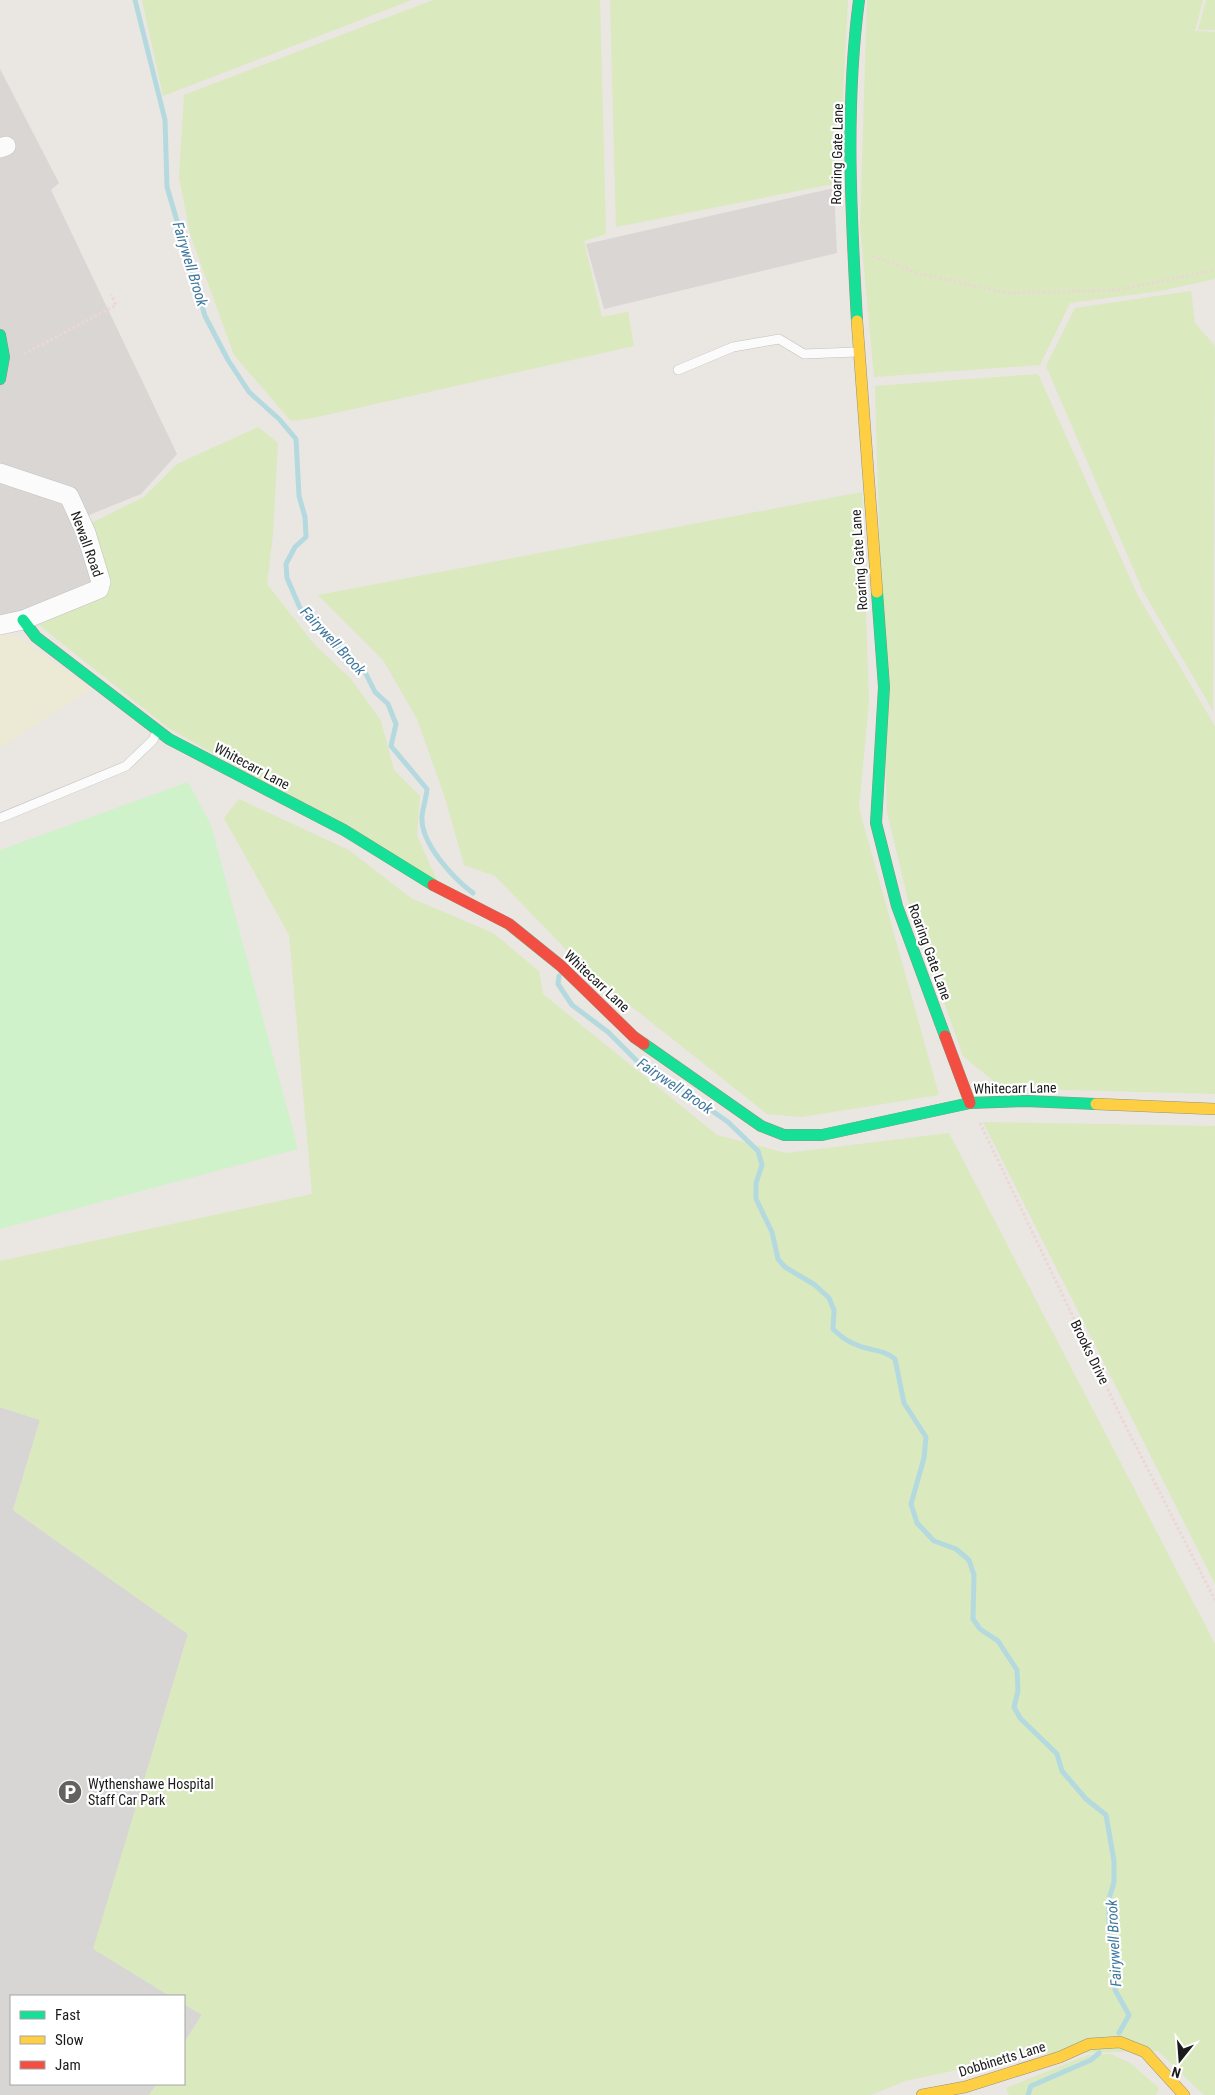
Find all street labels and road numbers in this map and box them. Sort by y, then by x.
street label: Roaring Gate Lane [828,103,846,205]
street label: Newall Road [68,509,106,579]
street label: Roaring Gate Lane [847,509,871,611]
street label: Whitecarr Lane [212,739,293,793]
street label: Roaring Gate Lane [905,902,955,1003]
street label: Whitecarr Lane [561,947,633,1015]
street label: Whitecarr Lane [973,1079,1057,1097]
street label: Brooks Drive [1068,1317,1113,1387]
street label: Dobbinetts Lane [957,2038,1048,2080]

